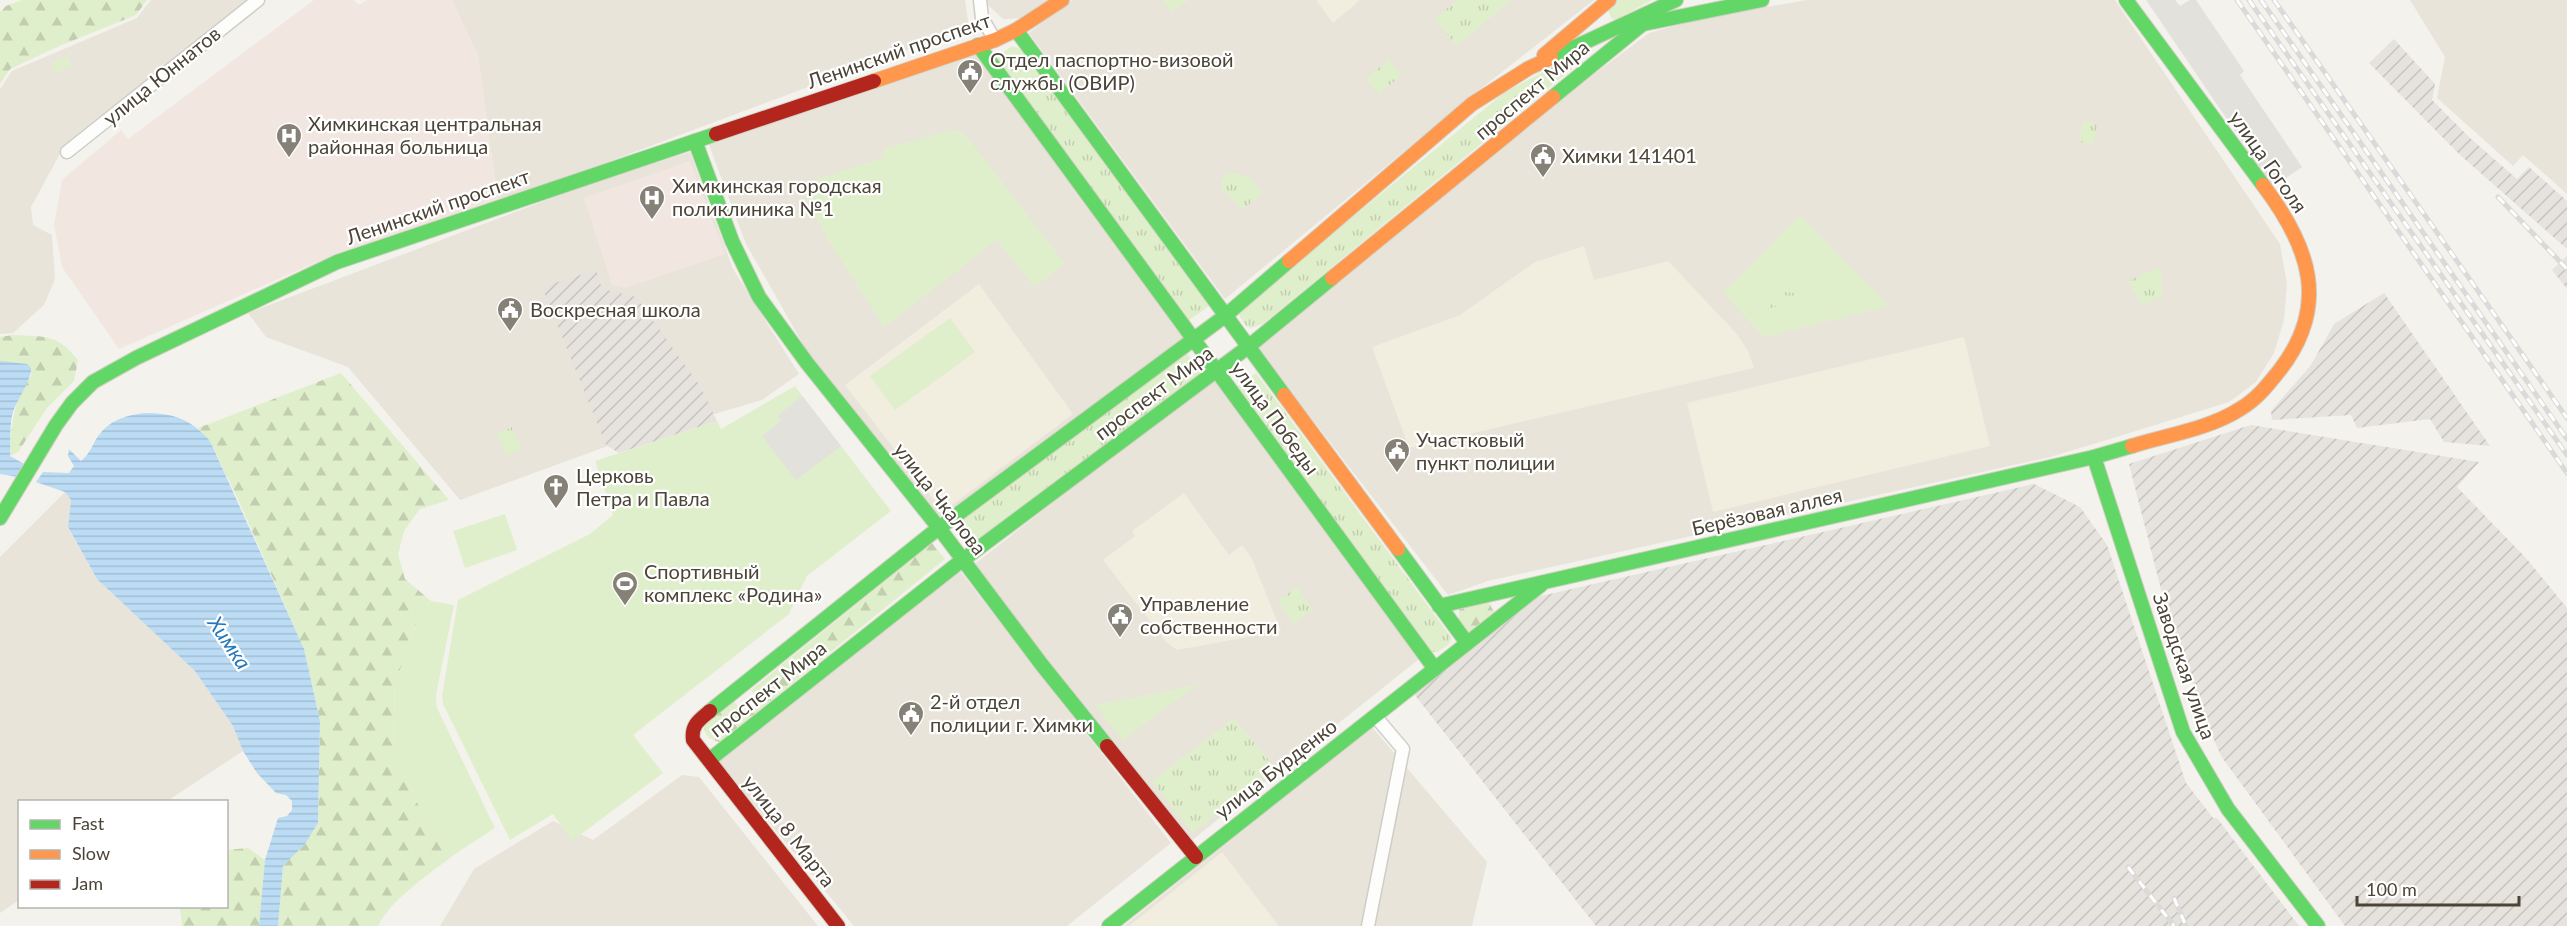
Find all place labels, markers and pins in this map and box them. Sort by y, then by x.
place label: Отдел паспортно-визовой службы (ОВИР) [990,47,1234,94]
public building icon: Отдел паспортно-визовой службы (ОВИР) [955,57,985,95]
place label: Химкинская центральная районная больница [308,111,542,158]
hospital icon: Химкинская центральная районная больница [274,121,304,159]
public building icon: Химки 141401 [1528,141,1558,179]
place label: Химки 141401 [1562,143,1697,167]
place label: Химкинская городская поликлиника №1 [672,173,882,220]
hospital icon: Химкинская городская поликлиника №1 [637,183,667,221]
public building icon: Воскресная школа [495,295,525,333]
place label: Воскресная школа [530,297,701,321]
place label: Участковый пункт полиции [1416,427,1555,474]
public building icon: Участковый пункт полиции [1382,436,1412,474]
place label: Церковь Петра и Павла [576,463,710,510]
church icon: Церковь Петра и Павла [541,472,571,510]
place label: Спортивный комплекс «Родина» [644,559,822,606]
sports icon: Спортивный комплекс «Родина» [610,569,640,607]
place label: Управление собственности [1140,591,1278,638]
public building icon: Управление собственности [1105,601,1135,639]
place label: 2-й отдел полиции г. Химки [930,689,1093,736]
public building icon: 2-й отдел полиции г. Химки [896,699,926,737]

